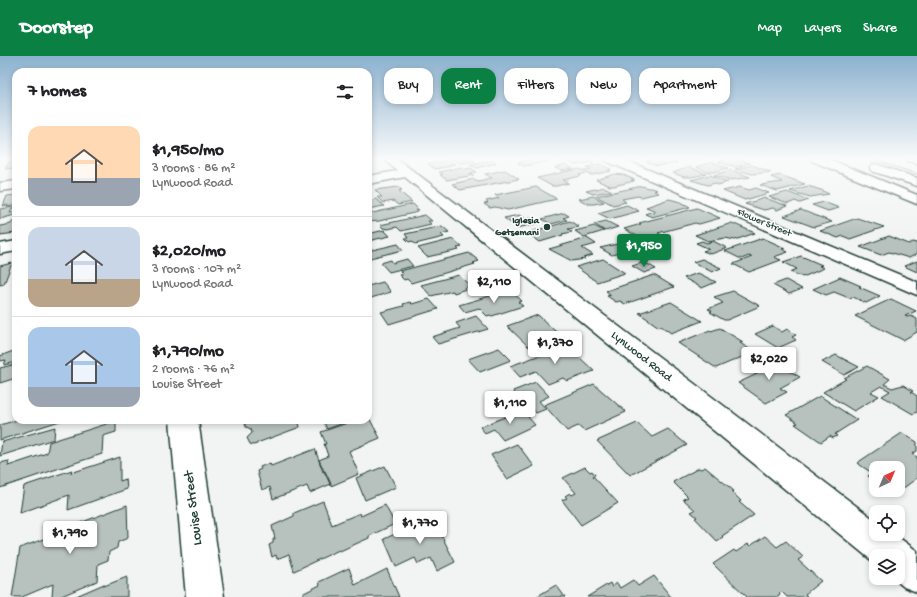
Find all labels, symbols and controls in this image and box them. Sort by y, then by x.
text: Doorstep [20,17,93,40]
text: Map [758,20,782,37]
text: Layers [804,20,841,37]
text: Share [863,20,897,37]
chip: Buy [384,68,433,104]
chip: Rent [441,68,496,104]
chip: Filters [504,68,568,104]
chip: New [576,68,631,104]
chip: Apartment [639,68,730,104]
icon: filters [334,81,356,103]
text: 7 homes [28,82,86,102]
text: $1,950/mo [152,141,224,161]
icon: home [60,142,108,190]
text: 3 rooms · 86 m² [152,161,235,176]
text: Lynwood Road [152,176,232,191]
street label: Flower Street [734,206,794,240]
place label: Iglesia Getsemani [495,215,540,239]
marker: Iglesia Getsemani [542,222,552,232]
pin: $1,950 [611,234,677,268]
text: $1,950 [626,239,662,254]
text: $2,020/mo [152,242,226,262]
icon: home [60,243,108,291]
text: 3 rooms · 107 m² [152,262,241,277]
pin: $2,110 [461,270,527,304]
text: $2,110 [477,275,511,290]
text: Lynwood Road [152,277,232,292]
street label: Lynwood Road [608,329,675,386]
pin: $1,370 [522,331,588,365]
text: $1,370 [537,336,573,351]
text: $1,790/mo [152,342,224,362]
icon: home [60,343,108,391]
pin: $2,020 [736,347,802,381]
text: $2,020 [750,352,788,367]
text: 2 rooms · 76 m² [152,362,235,377]
text: Louise Street [152,377,222,392]
pin: $1,110 [477,391,543,425]
text: $1,110 [493,396,527,411]
north arrow [869,461,905,497]
map controls [869,461,905,585]
street label: Louise Street [181,468,207,546]
button: locate [869,505,905,541]
pin: $1,770 [387,511,453,545]
text: $1,770 [402,516,438,531]
pin: $1,790 [37,521,103,555]
text: $1,790 [52,526,88,541]
button: layers [869,549,905,585]

